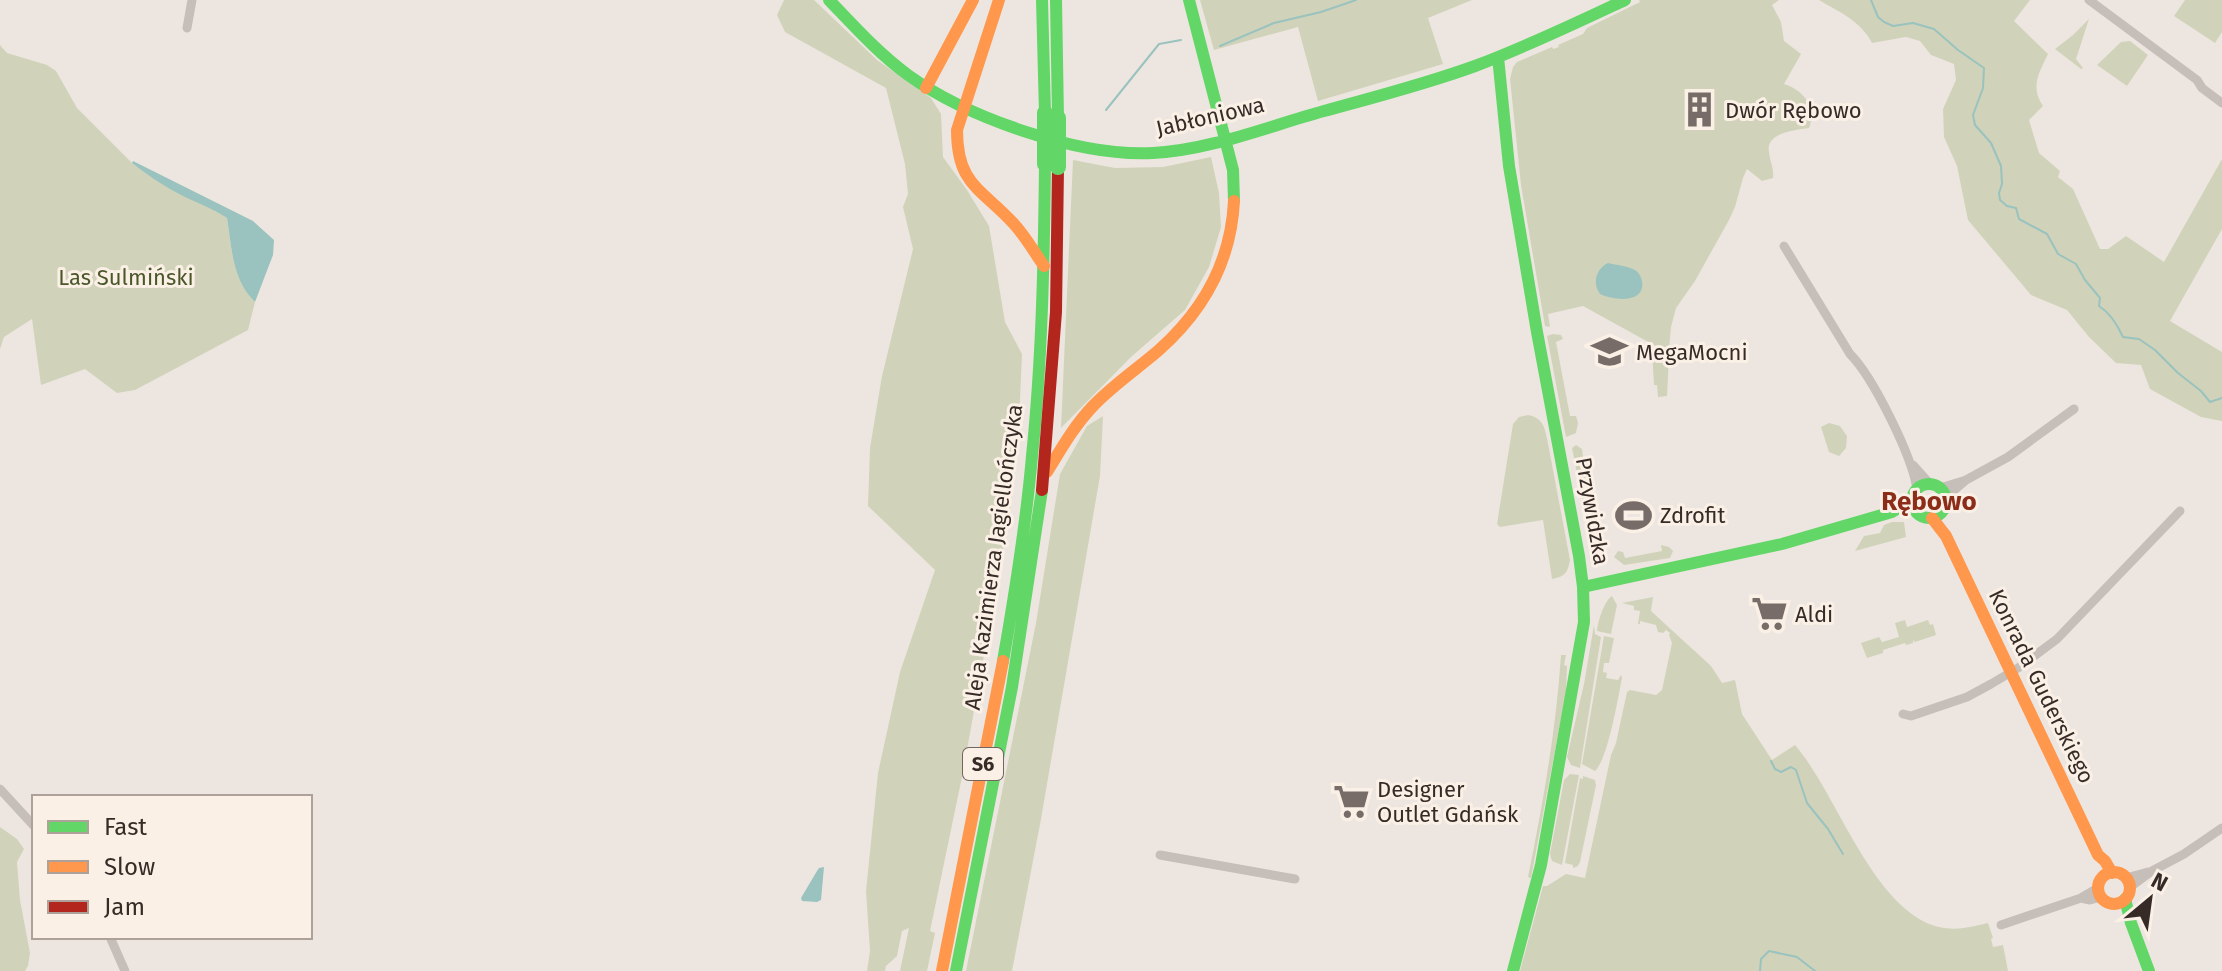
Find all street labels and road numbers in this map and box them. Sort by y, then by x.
street label: Jabłoniowa [1153,91,1267,142]
street label: Aleja Kazimierza Jagiellończyka [959,403,1028,712]
street label: Przywidzka [1570,455,1615,567]
street label: Konrada Guderskiego [1983,585,2100,788]
road number: S6 [963,748,1003,780]

